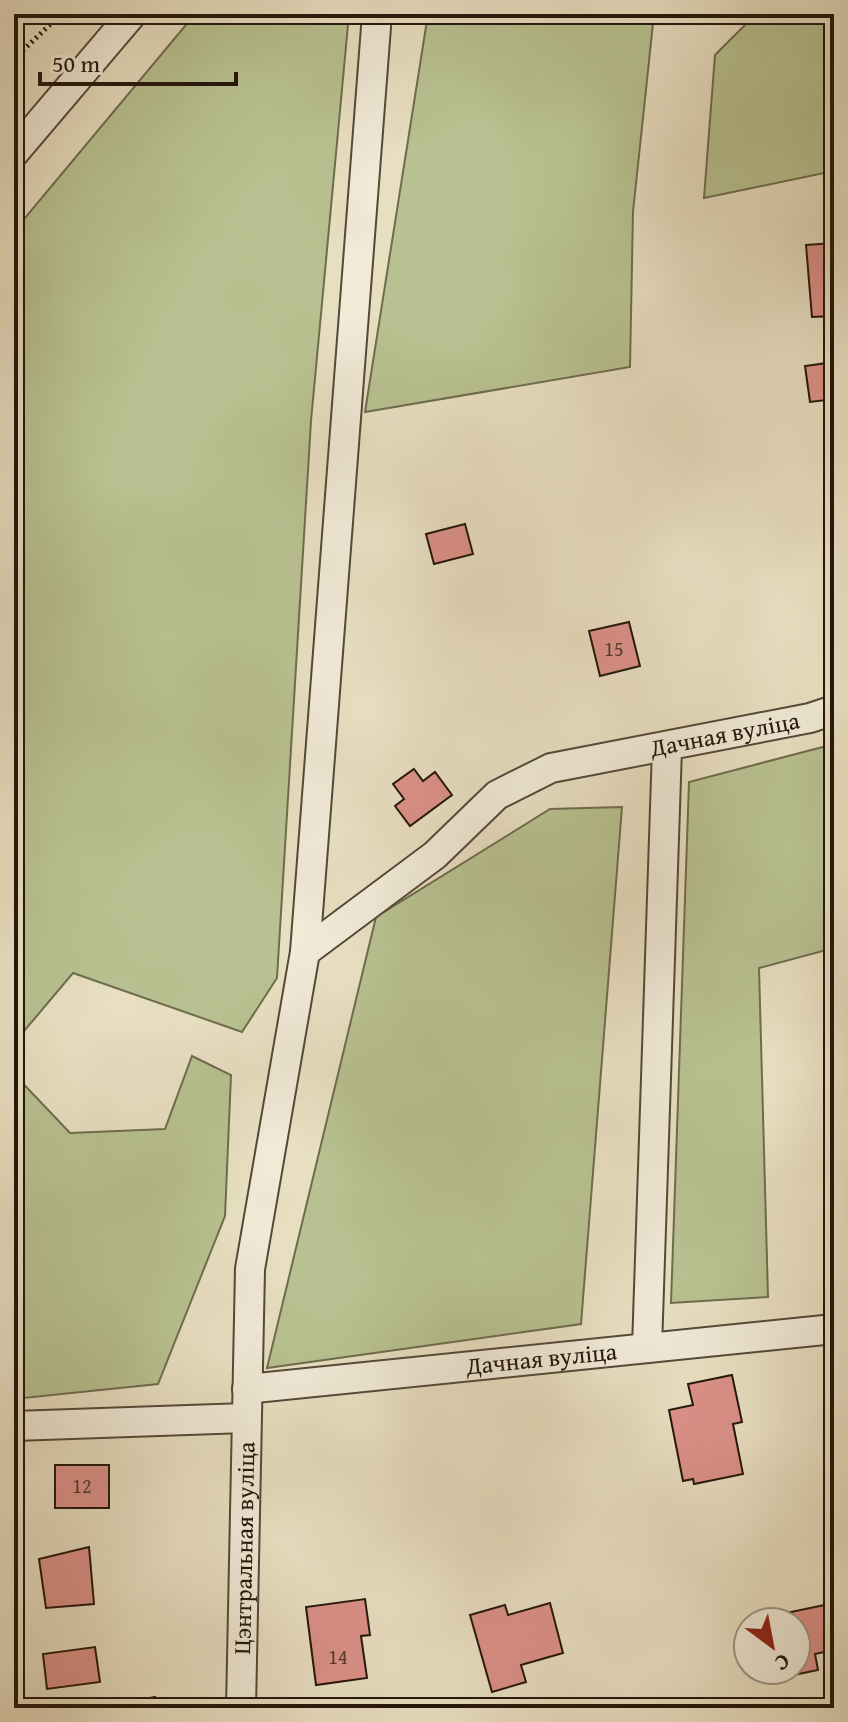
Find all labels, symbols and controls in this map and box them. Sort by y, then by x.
scale bar [40,36,236,86]
text: 50 m [52,46,100,81]
house number: 15 [604,634,624,663]
street label: Дачная вуліца [646,702,803,766]
street label: Дачная вуліца [463,1333,619,1384]
street label: Цэнтральная вуліца [224,1441,263,1655]
house number: 12 [72,1471,92,1500]
north arrow [732,1606,812,1686]
house number: 14 [328,1642,348,1671]
text: С [769,1646,796,1680]

